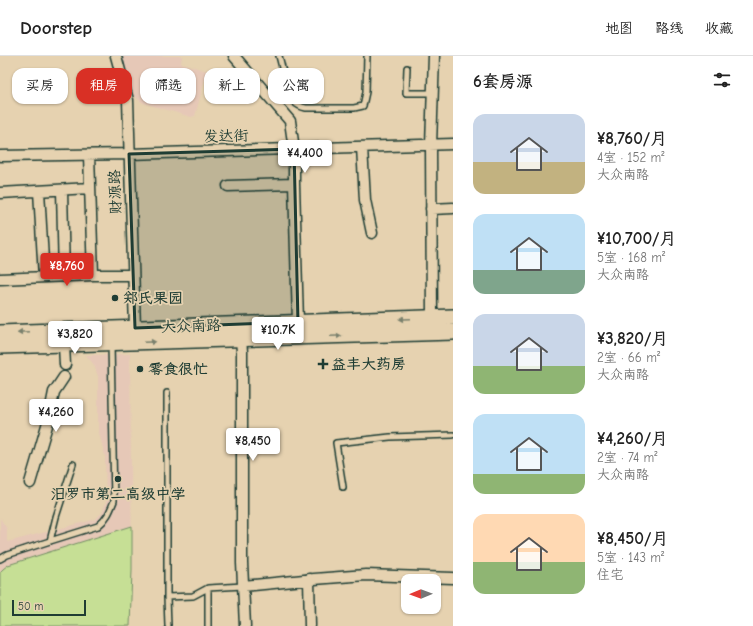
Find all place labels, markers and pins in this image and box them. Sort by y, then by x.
pin: ¥4,400 [272,140,338,174]
pin: ¥8,760 [34,253,100,287]
place label: 郑氏果园 [123,289,183,307]
marker: 郑氏果园 [110,293,120,303]
pin: ¥10.7K [245,317,311,351]
pin: ¥3,820 [42,321,108,355]
place label: 益丰大药房 [331,355,406,373]
marker: 益丰大药房 [318,359,328,369]
place label: 零食很忙 [148,360,208,378]
marker: 零食很忙 [135,364,145,374]
pin: ¥4,260 [23,399,89,433]
pin: ¥8,450 [220,428,286,462]
marker: 汨罗市第二高级中学 [113,474,123,484]
place label: 汨罗市第二高级中学 [50,485,186,503]

